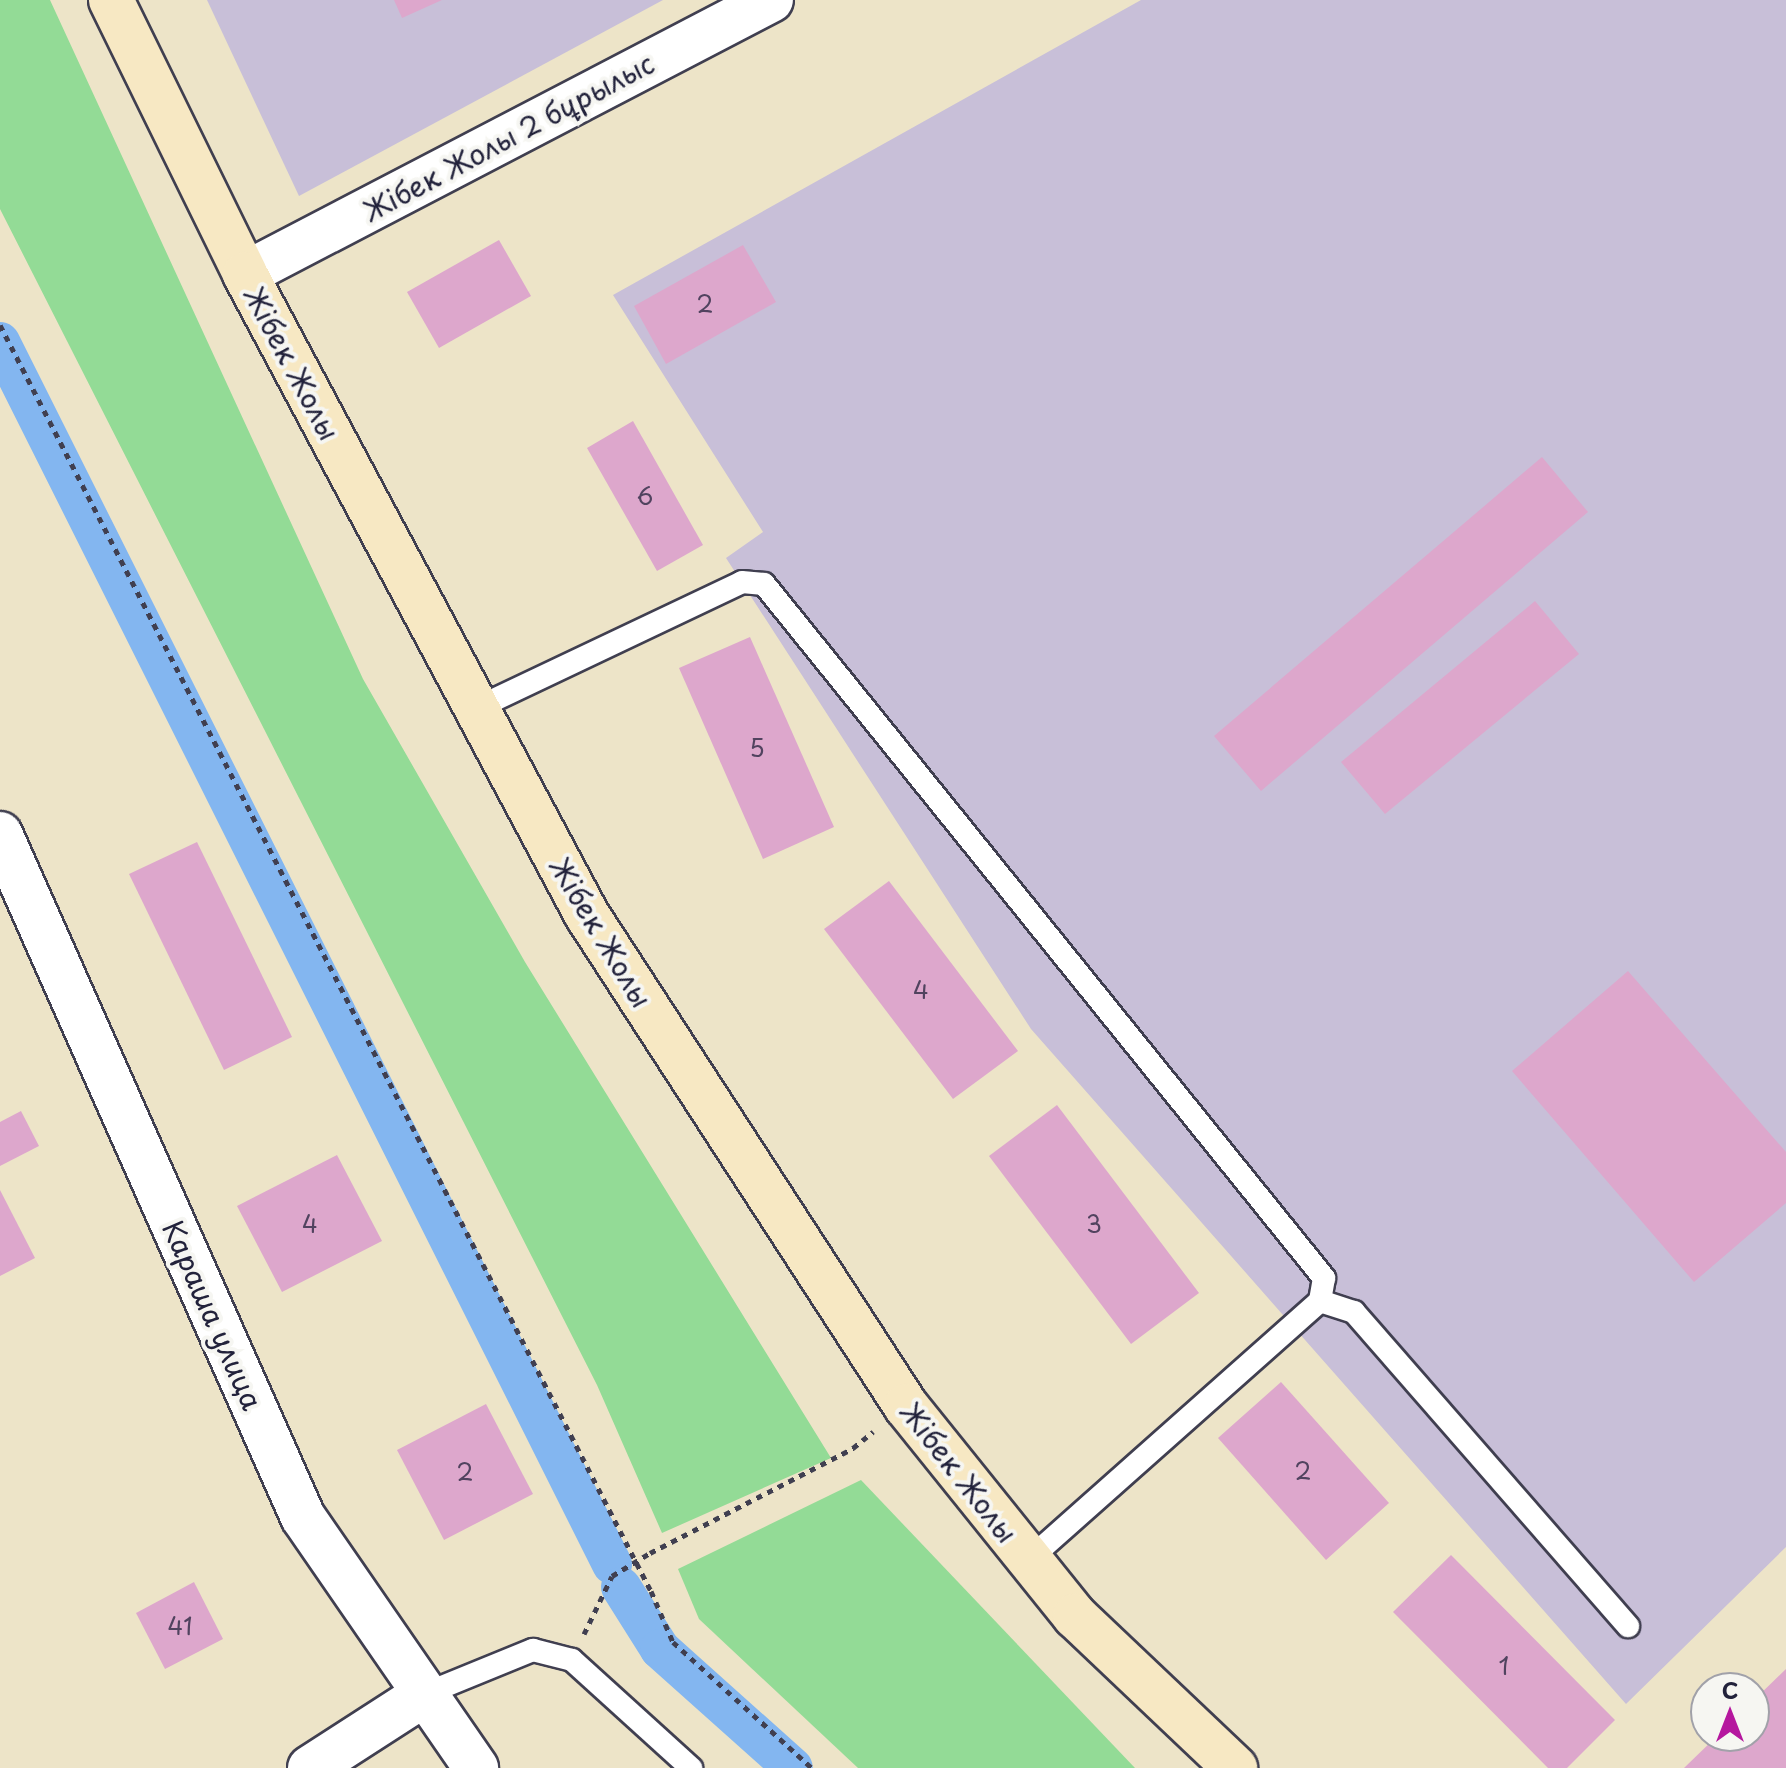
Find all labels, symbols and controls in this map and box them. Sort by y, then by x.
street label: Жібек Жолы 2 бұрылыс [355,45,661,229]
street label: Жібек Жолы [237,280,347,446]
house number: 2 [697,290,713,318]
house number: 6 [637,482,653,510]
house number: 5 [749,734,765,762]
street label: Жібек Жолы [543,850,659,1014]
house number: 4 [913,976,929,1004]
house number: 4 [302,1210,318,1238]
house number: 3 [1086,1210,1102,1238]
street label: Караша улица [156,1215,270,1415]
street label: Жібек Жолы [893,1395,1025,1549]
house number: 2 [1295,1457,1311,1485]
house number: 2 [457,1458,473,1486]
house number: 41 [167,1612,193,1640]
house number: 1 [1499,1652,1509,1680]
north arrow [1690,1672,1770,1752]
text: С [1722,1673,1738,1706]

